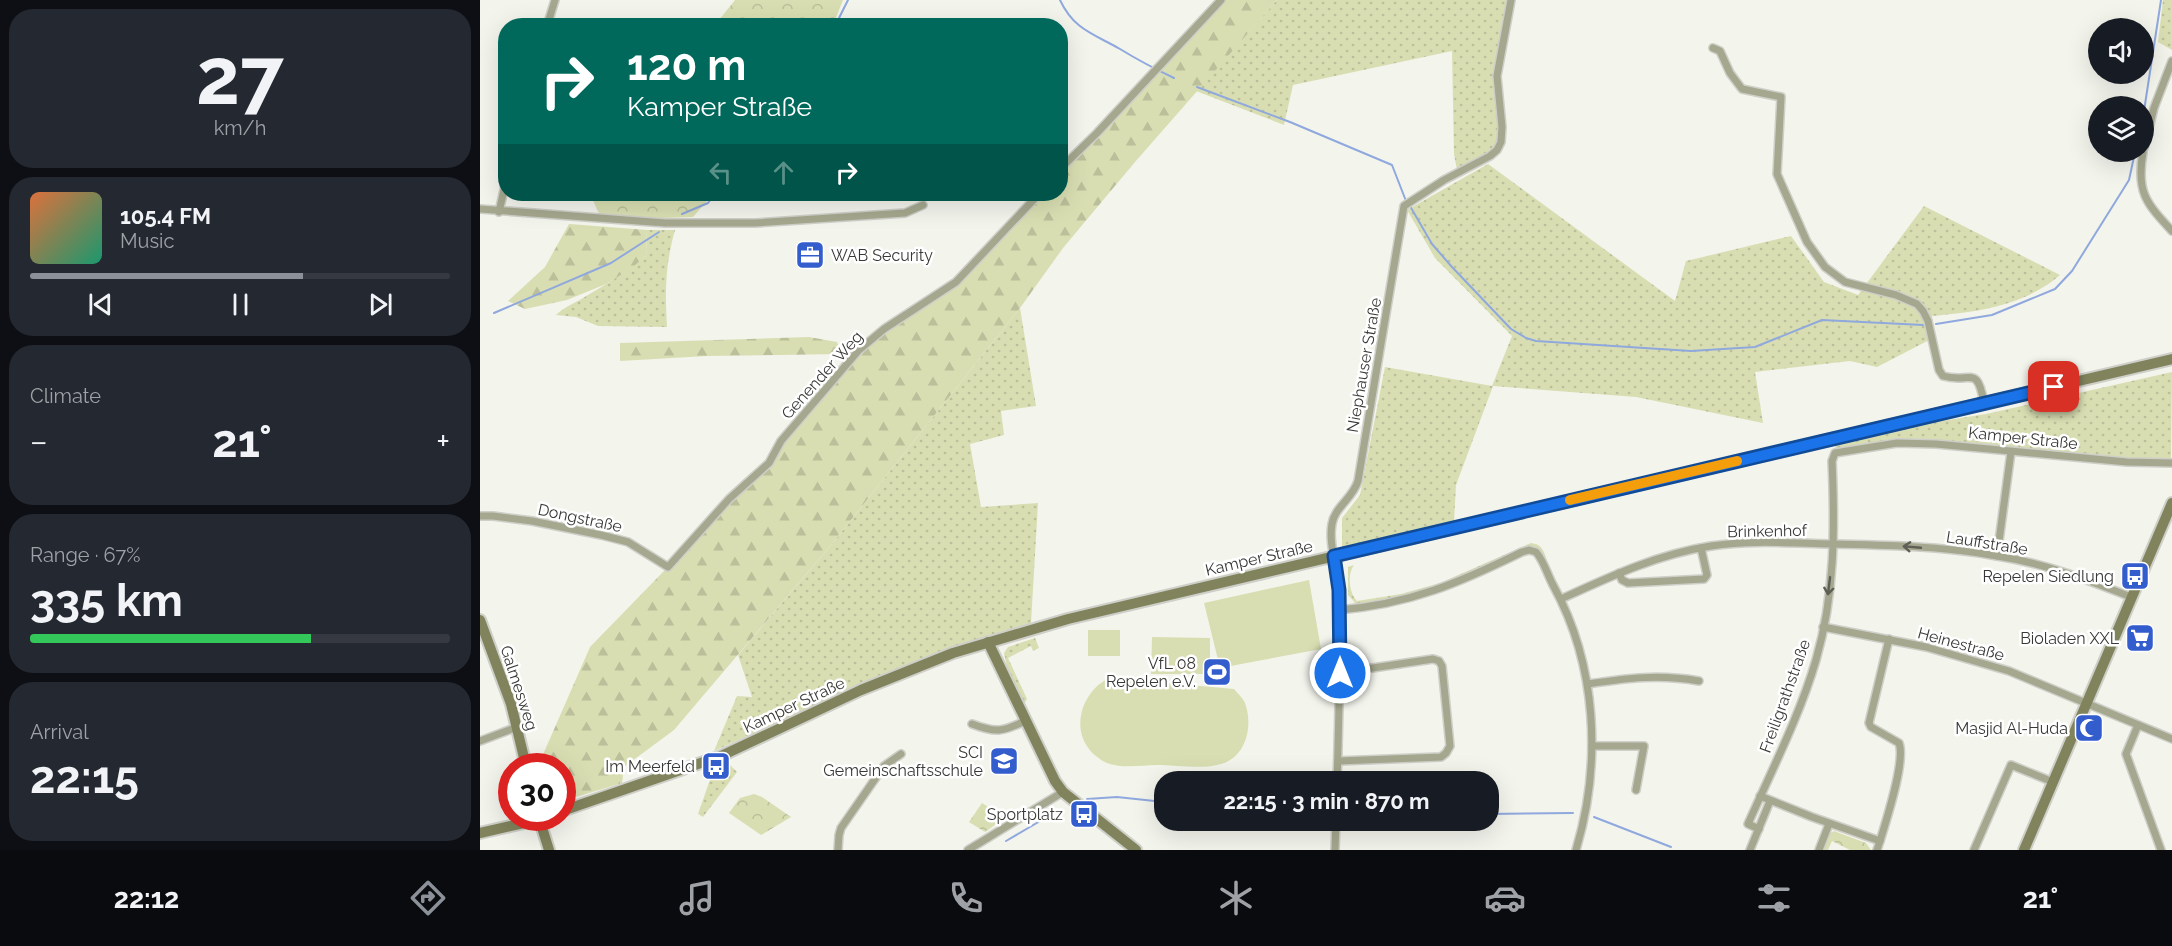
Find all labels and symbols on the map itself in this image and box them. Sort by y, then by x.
office icon: WAB Security [794,239,826,271]
place label: WAB Security [831,246,933,265]
street label: Niephauser Straße [1343,296,1385,434]
street label: Genender Weg [777,327,867,423]
pin [2028,361,2079,412]
street label: Kamper Straße [1967,423,2079,453]
street label: Dongstraße [536,500,624,536]
street label: Brinkenhof [1727,521,1808,541]
street label: Lauffstraße [1945,527,2029,559]
street label: Kamper Straße [1203,536,1315,580]
one-way arrow [1902,541,1922,552]
bus stop icon: Repelen Siedlung [2119,560,2151,592]
place label: Repelen Siedlung [1982,567,2114,586]
one-way arrow [1824,575,1835,595]
supermarket icon: Bioladen XXL [2124,622,2156,654]
street label: Heinestraße [1916,623,2006,665]
place label: Bioladen XXL [2020,629,2120,648]
street label: Freiligrathstraße [1756,637,1814,755]
position arrow [1308,641,1372,705]
street label: Galmesweg [496,643,542,733]
place label: VfL 08 Repelen e.V. [1106,654,1196,691]
sports icon: VfL 08 Repelen e.V. [1201,656,1233,688]
street label: Kamper Straße [740,673,848,737]
mosque icon: Masjid Al-Huda [2073,712,2105,744]
place label: Masjid Al-Huda [1955,719,2068,738]
place label: SCI Gemeinschaftsschule [823,743,983,780]
school or university icon: SCI Gemeinschaftsschule [988,745,1020,777]
bus stop icon: Im Meerfeld [700,750,732,782]
speed limit sign: 30 [498,753,576,831]
place label: Im Meerfeld [605,757,695,776]
bus stop icon: Sportplatz [1068,798,1100,830]
place label: Sportplatz [987,805,1063,824]

